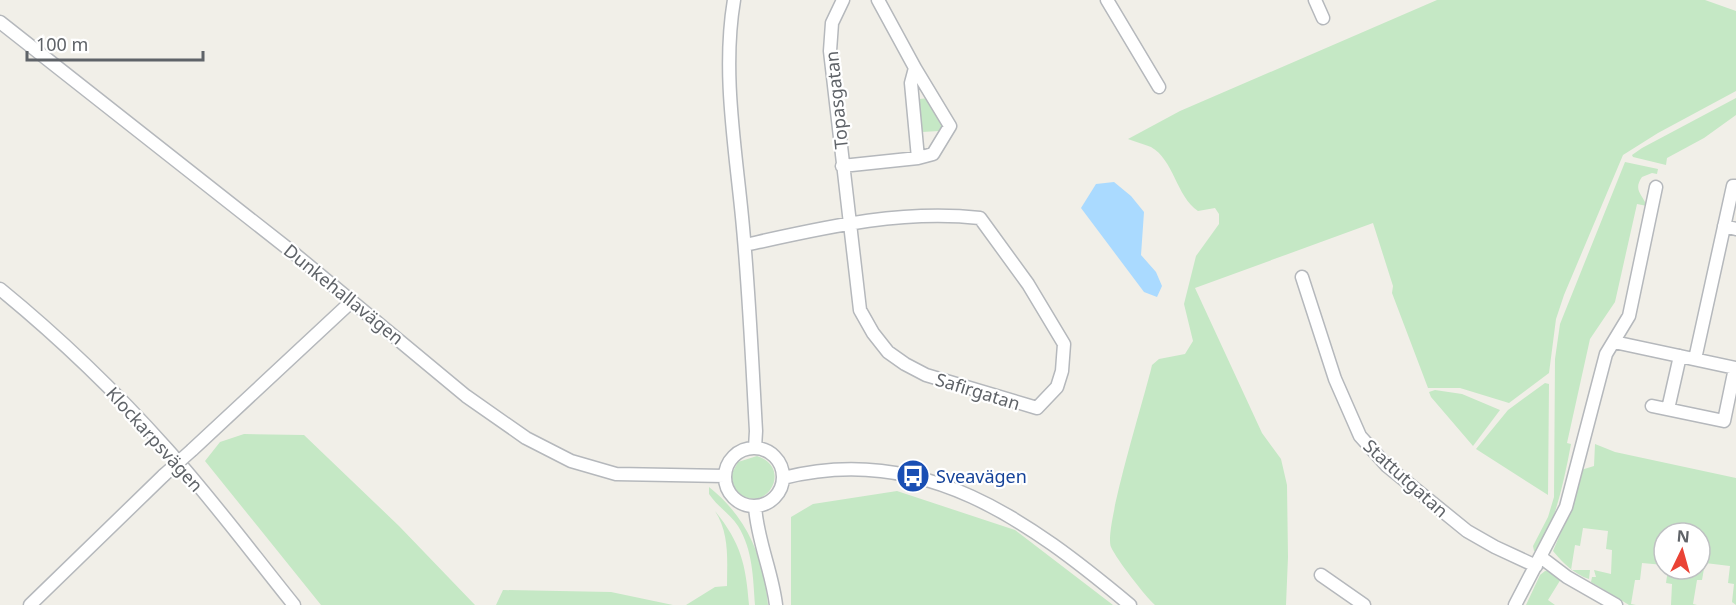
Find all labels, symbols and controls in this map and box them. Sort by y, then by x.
scale bar [27,24,202,62]
text: 100 m [36,32,88,56]
street label: Topasgatan [819,50,853,150]
street label: Dunkehallavägen [279,238,409,350]
street label: Safirgatan [933,367,1023,415]
street label: Klockarpsvägen [101,381,209,497]
street label: Stattutgatan [1359,434,1453,522]
bus stop icon: Sveavägen [895,458,931,494]
place label: Sveavägen [936,464,1027,488]
north arrow [1652,521,1712,581]
text: N [1676,525,1691,548]

